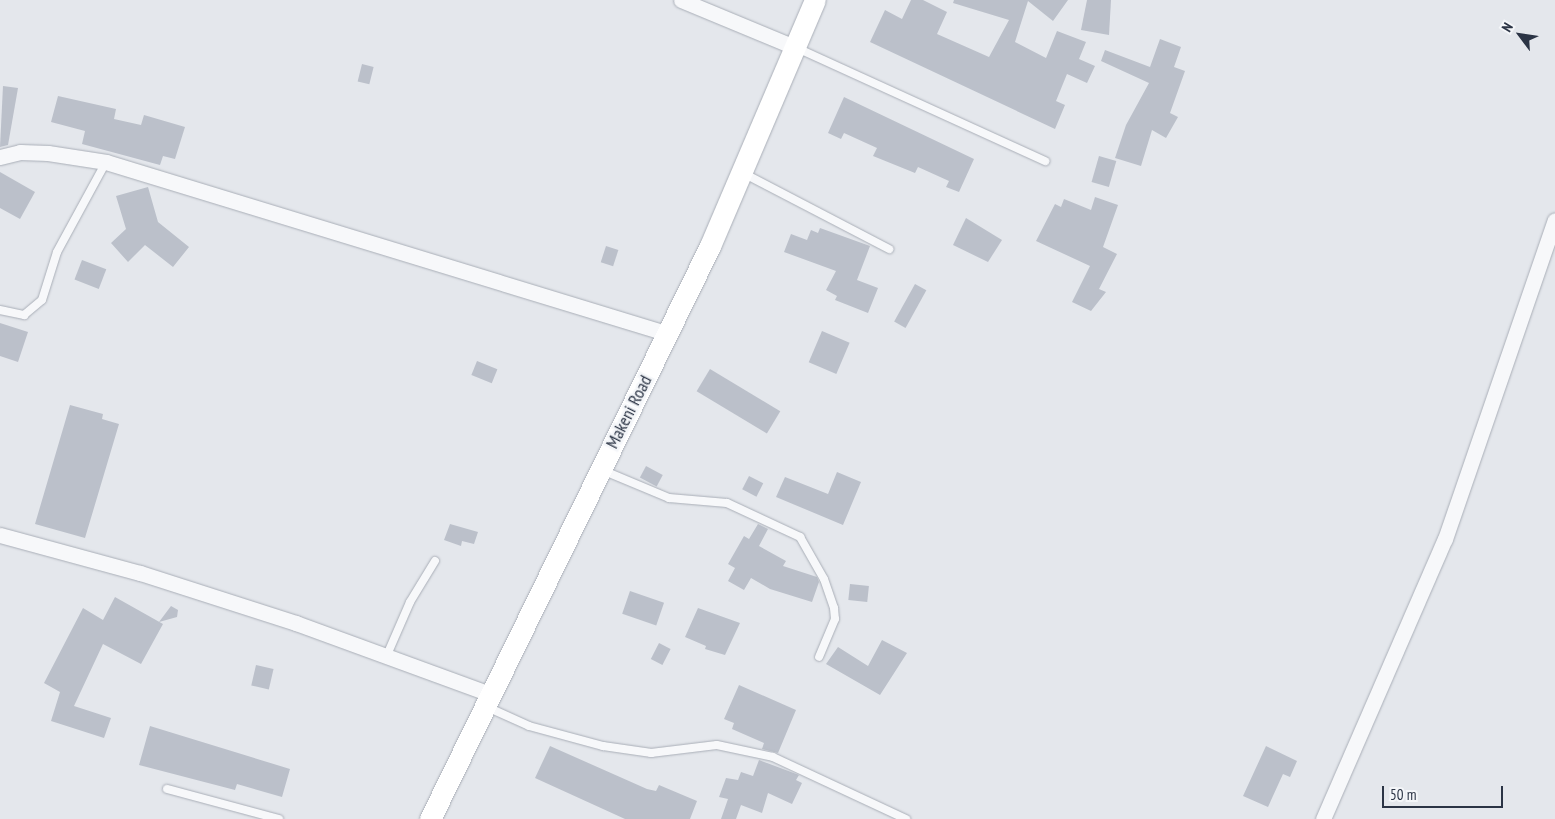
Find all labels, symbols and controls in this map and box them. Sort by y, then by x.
north arrow [1495,10,1545,60]
text: N [1497,19,1517,35]
street label: Makeni Road [601,372,657,452]
scale bar [1385,776,1506,808]
text: 50 m [1390,785,1416,804]

